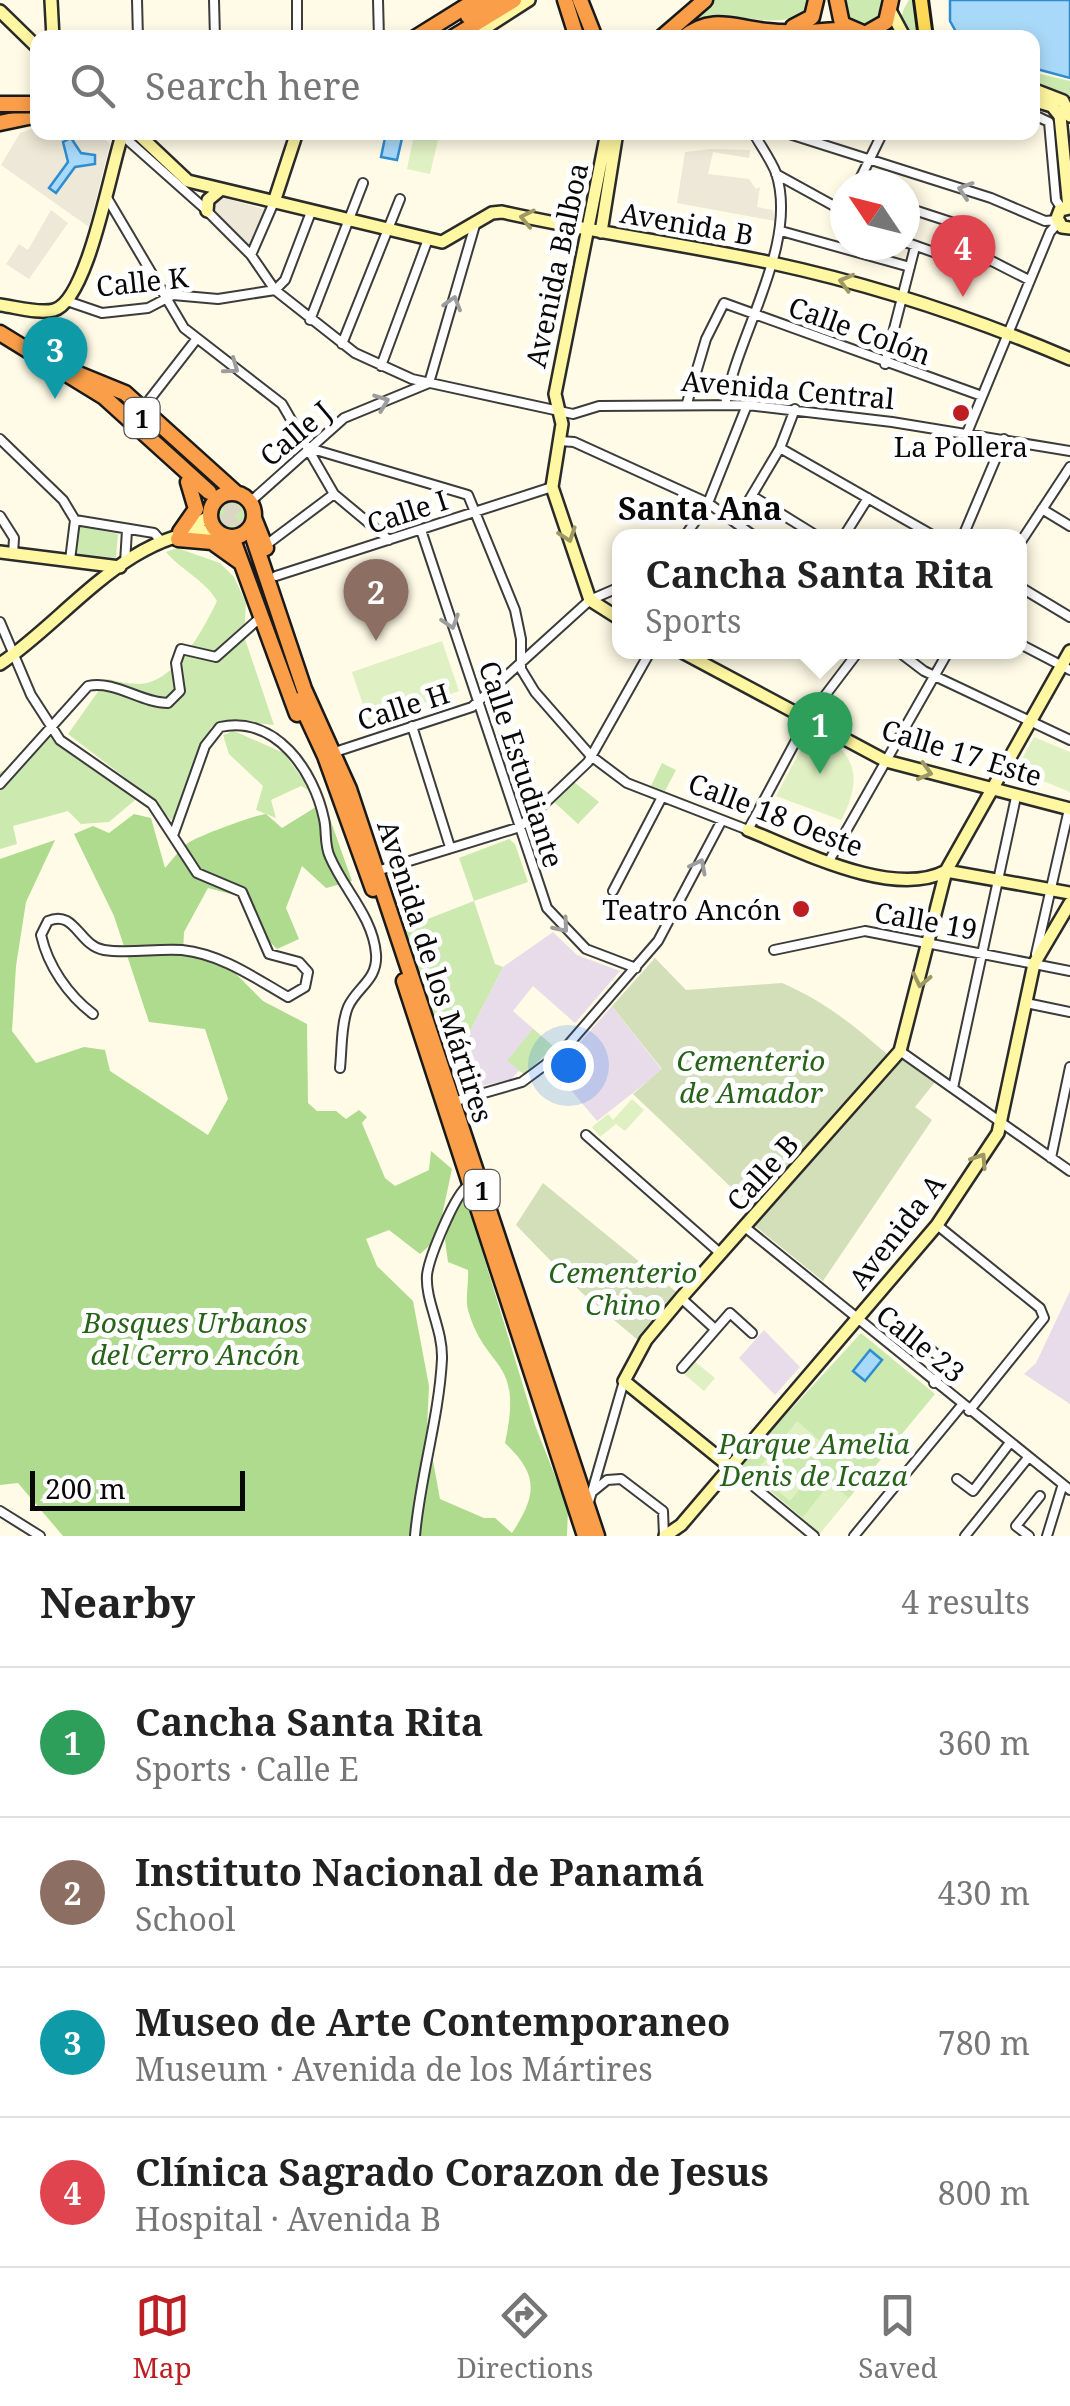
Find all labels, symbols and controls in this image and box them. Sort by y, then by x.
search box [30,30,1040,140]
icon: search [65,58,120,113]
text: Search here [145,59,361,111]
street label: Avenida Balboa [516,159,596,371]
north arrow [830,170,920,260]
one-way arrow [958,182,975,202]
street label: Avenida B [617,193,757,253]
one-way arrow [519,209,536,230]
pin: 4 [930,214,996,297]
street label: Calle K [94,257,190,305]
one-way arrow [837,273,855,294]
street label: Calle Colón [784,287,936,373]
one-way arrow [441,295,462,312]
pin: 3 [22,316,88,399]
one-way arrow [220,355,239,374]
street label: Avenida Central [680,361,896,417]
street label: Calle J [251,392,339,474]
one-way arrow [373,393,390,414]
road number: 1 [124,398,160,438]
marker: La Pollera [950,402,972,424]
place label: La Pollera [894,427,1028,465]
street label: Calle I [362,480,452,542]
district label: Santa Ana [618,486,782,529]
one-way arrow [556,525,577,542]
popup [612,529,1027,659]
text: Cancha Santa Rita [645,547,994,599]
pin: 2 [344,558,408,641]
text: Sports [645,599,742,642]
one-way arrow [439,613,459,630]
street label: Calle Estudiante [471,656,573,872]
street label: Calle H [352,673,454,739]
pin: 1 [788,692,852,774]
street label: Calle 17 Este [877,710,1047,794]
one-way arrow [916,760,933,781]
street label: Calle 18 Oeste [683,763,869,865]
street label: Avenida de los Mártires [369,815,503,1127]
one-way arrow [687,858,706,876]
place label: Teatro Ancón [602,890,781,928]
street label: Calle 19 [872,892,980,948]
marker: Teatro Ancón [790,898,812,920]
one-way arrow [550,915,568,933]
one-way arrow [912,971,933,988]
your location [543,1040,594,1091]
park label: Cementerio de Amador [677,1041,825,1111]
street label: Calle B [717,1126,807,1218]
one-way arrow [968,1153,987,1171]
street label: Avenida A [839,1165,953,1296]
road number: 1 [464,1170,500,1210]
park label: Cementerio Chino [549,1253,697,1323]
street label: Calle 23 [869,1296,973,1390]
park label: Bosques Urbanos del Cerro Ancón [81,1303,308,1373]
park label: Parque Amelia Denis de Icaza [717,1424,911,1494]
scale bar [30,1466,245,1510]
text: 200 m [45,1469,126,1507]
text: Nearby [40,1573,195,1630]
text: 4 results [901,1580,1030,1623]
text: Cancha Santa Rita [135,1695,483,1747]
text: 1 [63,1721,82,1764]
text: 360 m [938,1721,1030,1764]
text: Sports · Calle E [135,1747,359,1790]
text: Instituto Nacional de Panamá [135,1845,705,1897]
text: 2 [63,1871,82,1914]
text: 430 m [938,1871,1030,1914]
text: School [135,1897,235,1940]
text: Museo de Arte Contemporaneo [135,1995,730,2047]
text: 3 [63,2021,82,2064]
text: 780 m [938,2021,1030,2064]
text: Museum · Avenida de los Mártires [135,2047,653,2090]
text: Clínica Sagrado Corazon de Jesus [135,2145,769,2197]
text: 4 [63,2171,82,2214]
text: 800 m [938,2171,1030,2214]
text: Hospital · Avenida B [135,2197,441,2240]
tab: Map [132,2288,192,2386]
tab: Directions [456,2288,593,2386]
tab: Saved [858,2288,938,2386]

